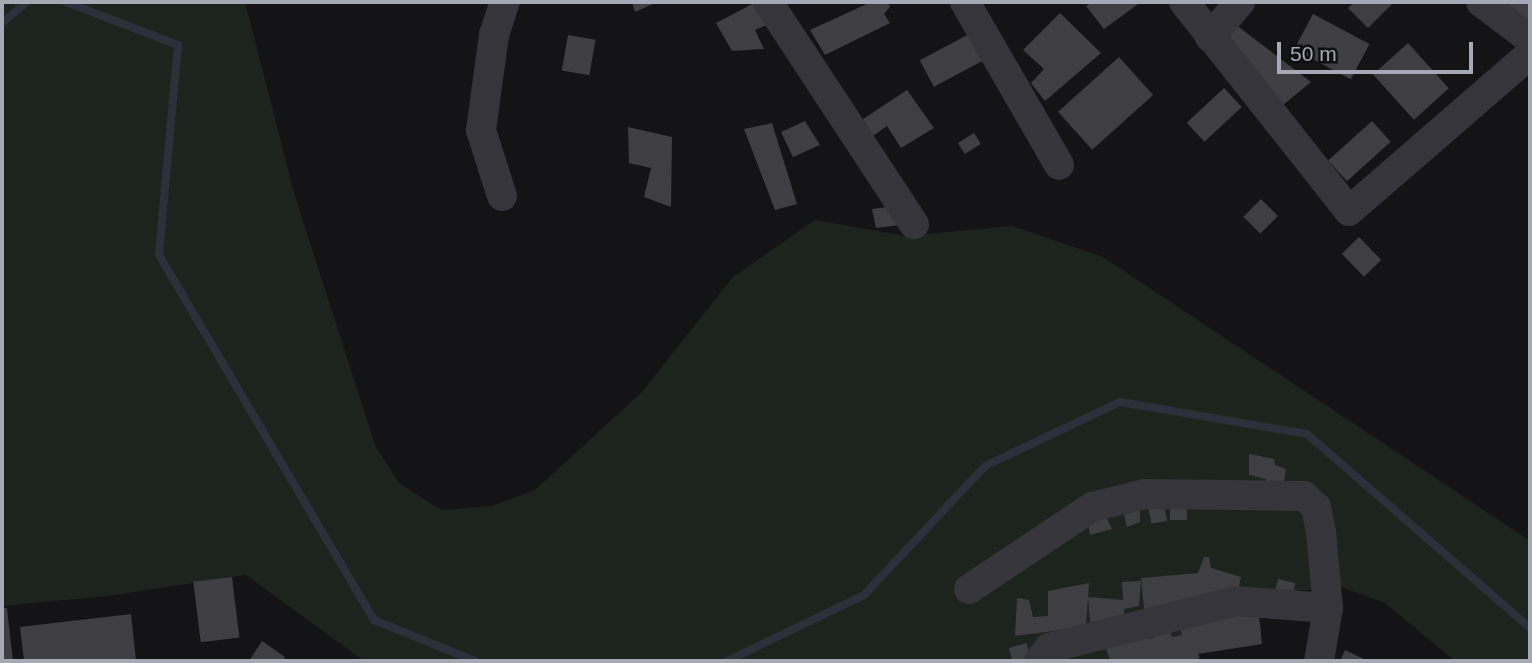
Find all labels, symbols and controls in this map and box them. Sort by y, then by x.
scale bar [1280,28,1476,72]
text: 50 m [1290,42,1337,65]

